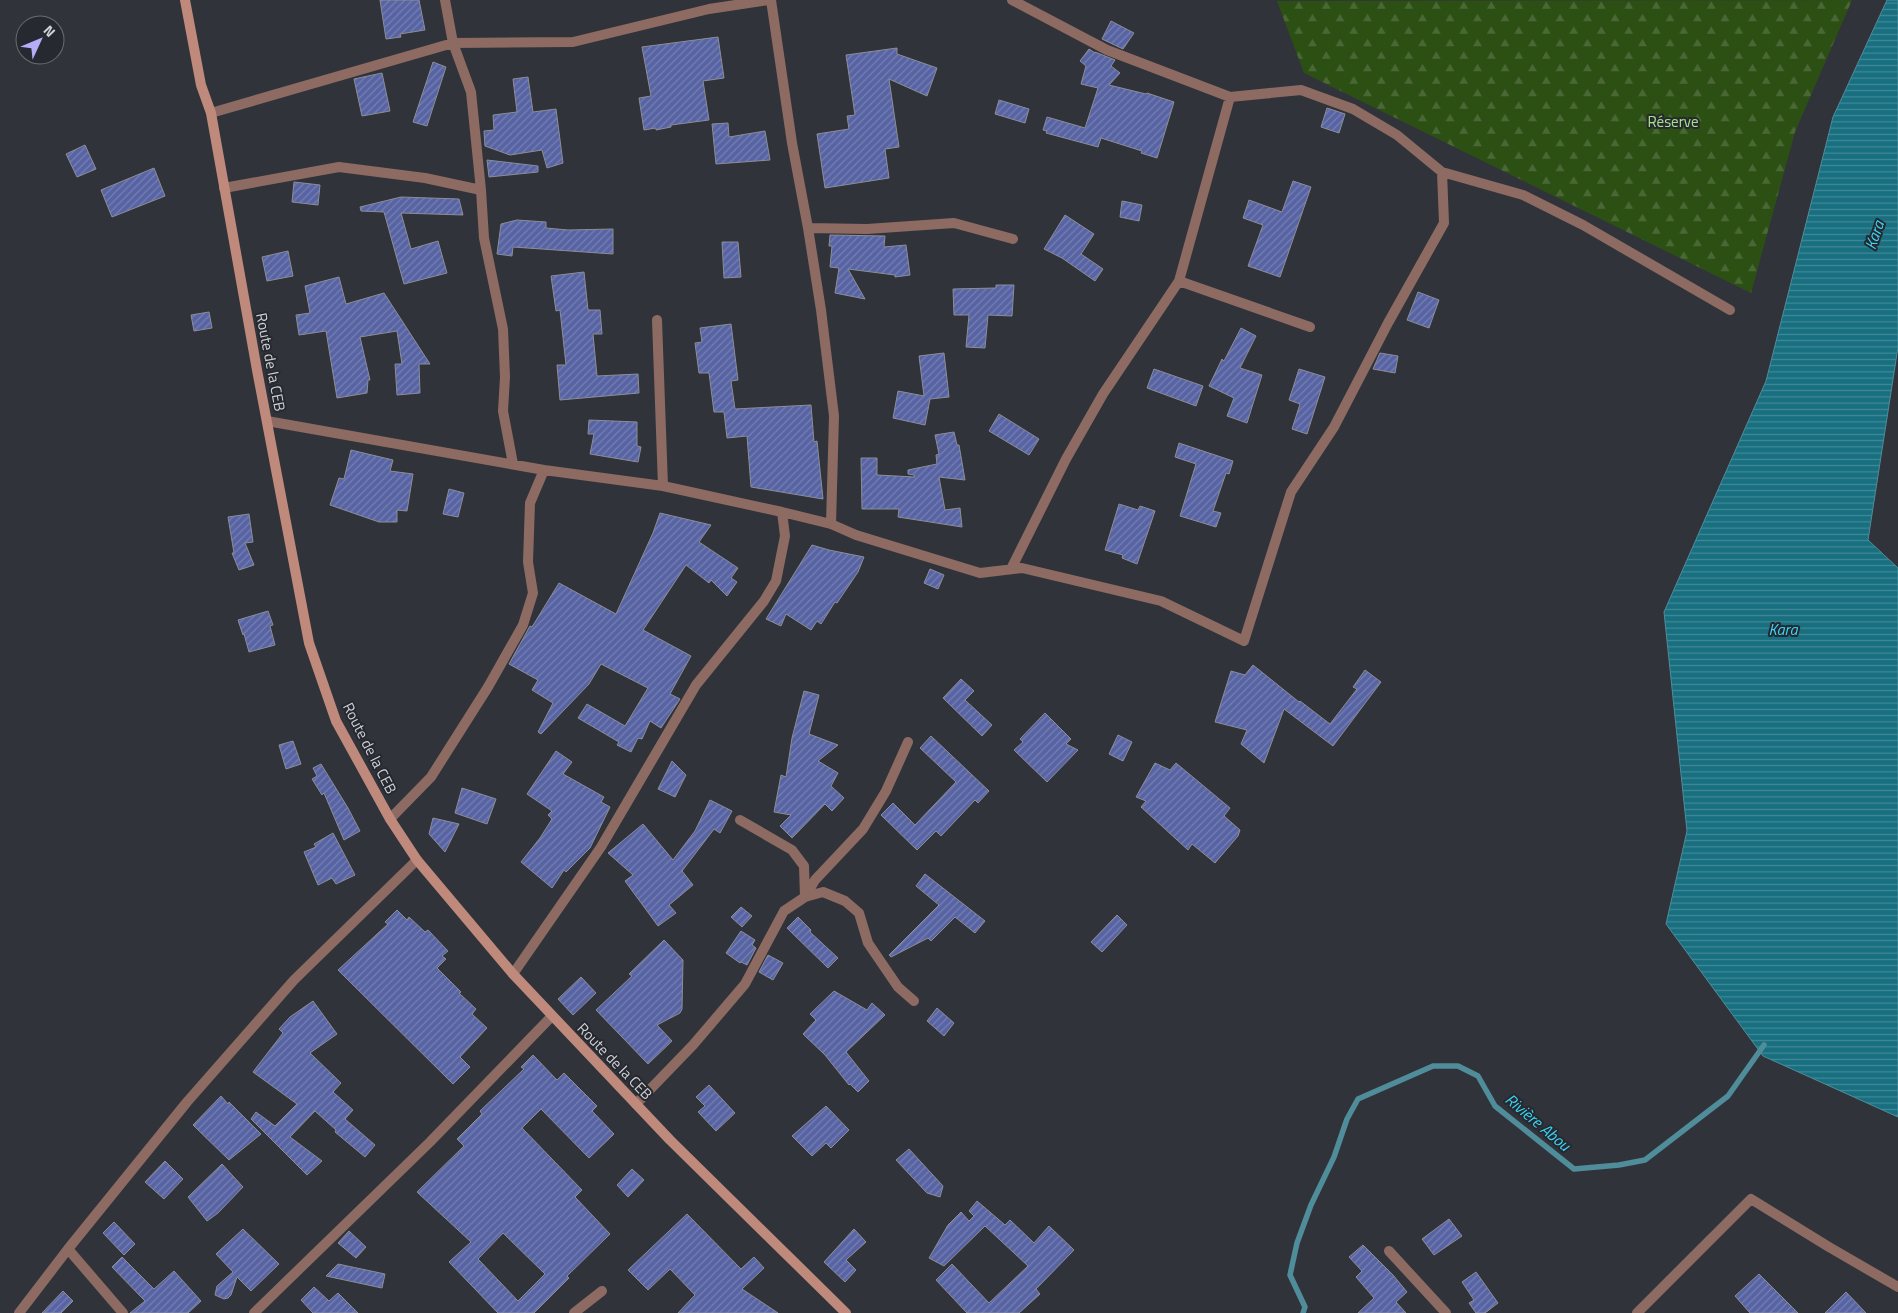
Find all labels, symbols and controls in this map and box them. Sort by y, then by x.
north arrow [15,15,65,65]
text: N [39,20,61,41]
park label: Réserve [1647,110,1699,133]
water label: Kara [1858,216,1890,253]
street label: Route de la CEB [250,311,292,413]
water label: Kara [1769,617,1798,641]
street label: Route de la CEB [337,698,403,798]
street label: Route de la CEB [572,1017,658,1105]
water label: Rivière Abou [1500,1087,1577,1157]

